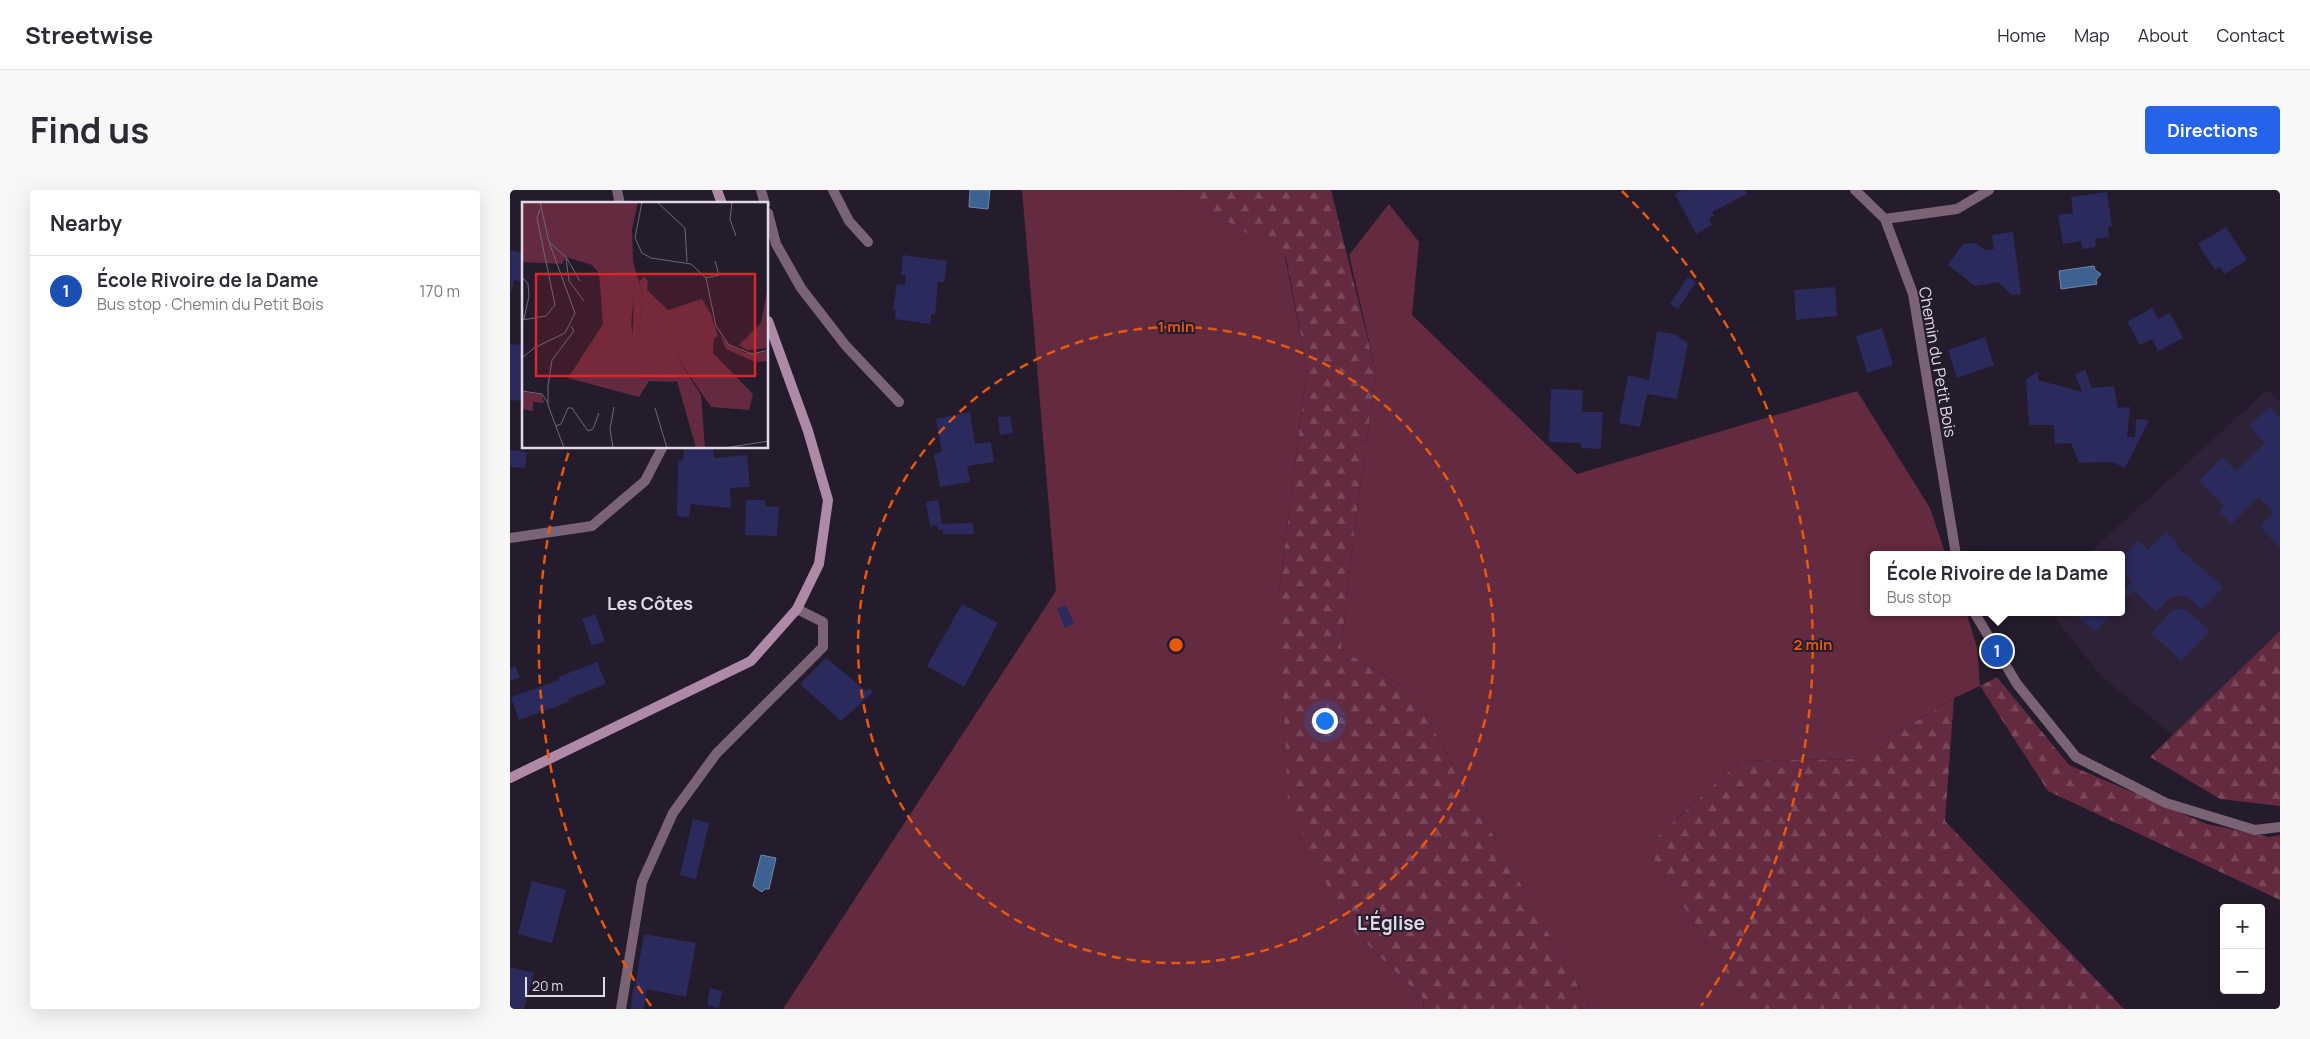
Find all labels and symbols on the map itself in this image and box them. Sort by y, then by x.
inset map [522,202,769,449]
street label: Chemin du Petit Bois [1914,285,1962,439]
text: 1 min [1158,316,1194,337]
district label: Les Côtes [607,591,693,615]
pin: 1 [1981,632,2013,670]
text: 2 min [1793,634,1833,655]
centre of rings [1167,636,1185,654]
your location [1312,708,1338,734]
district label: L'Église [1357,910,1425,936]
scale bar [525,974,605,997]

